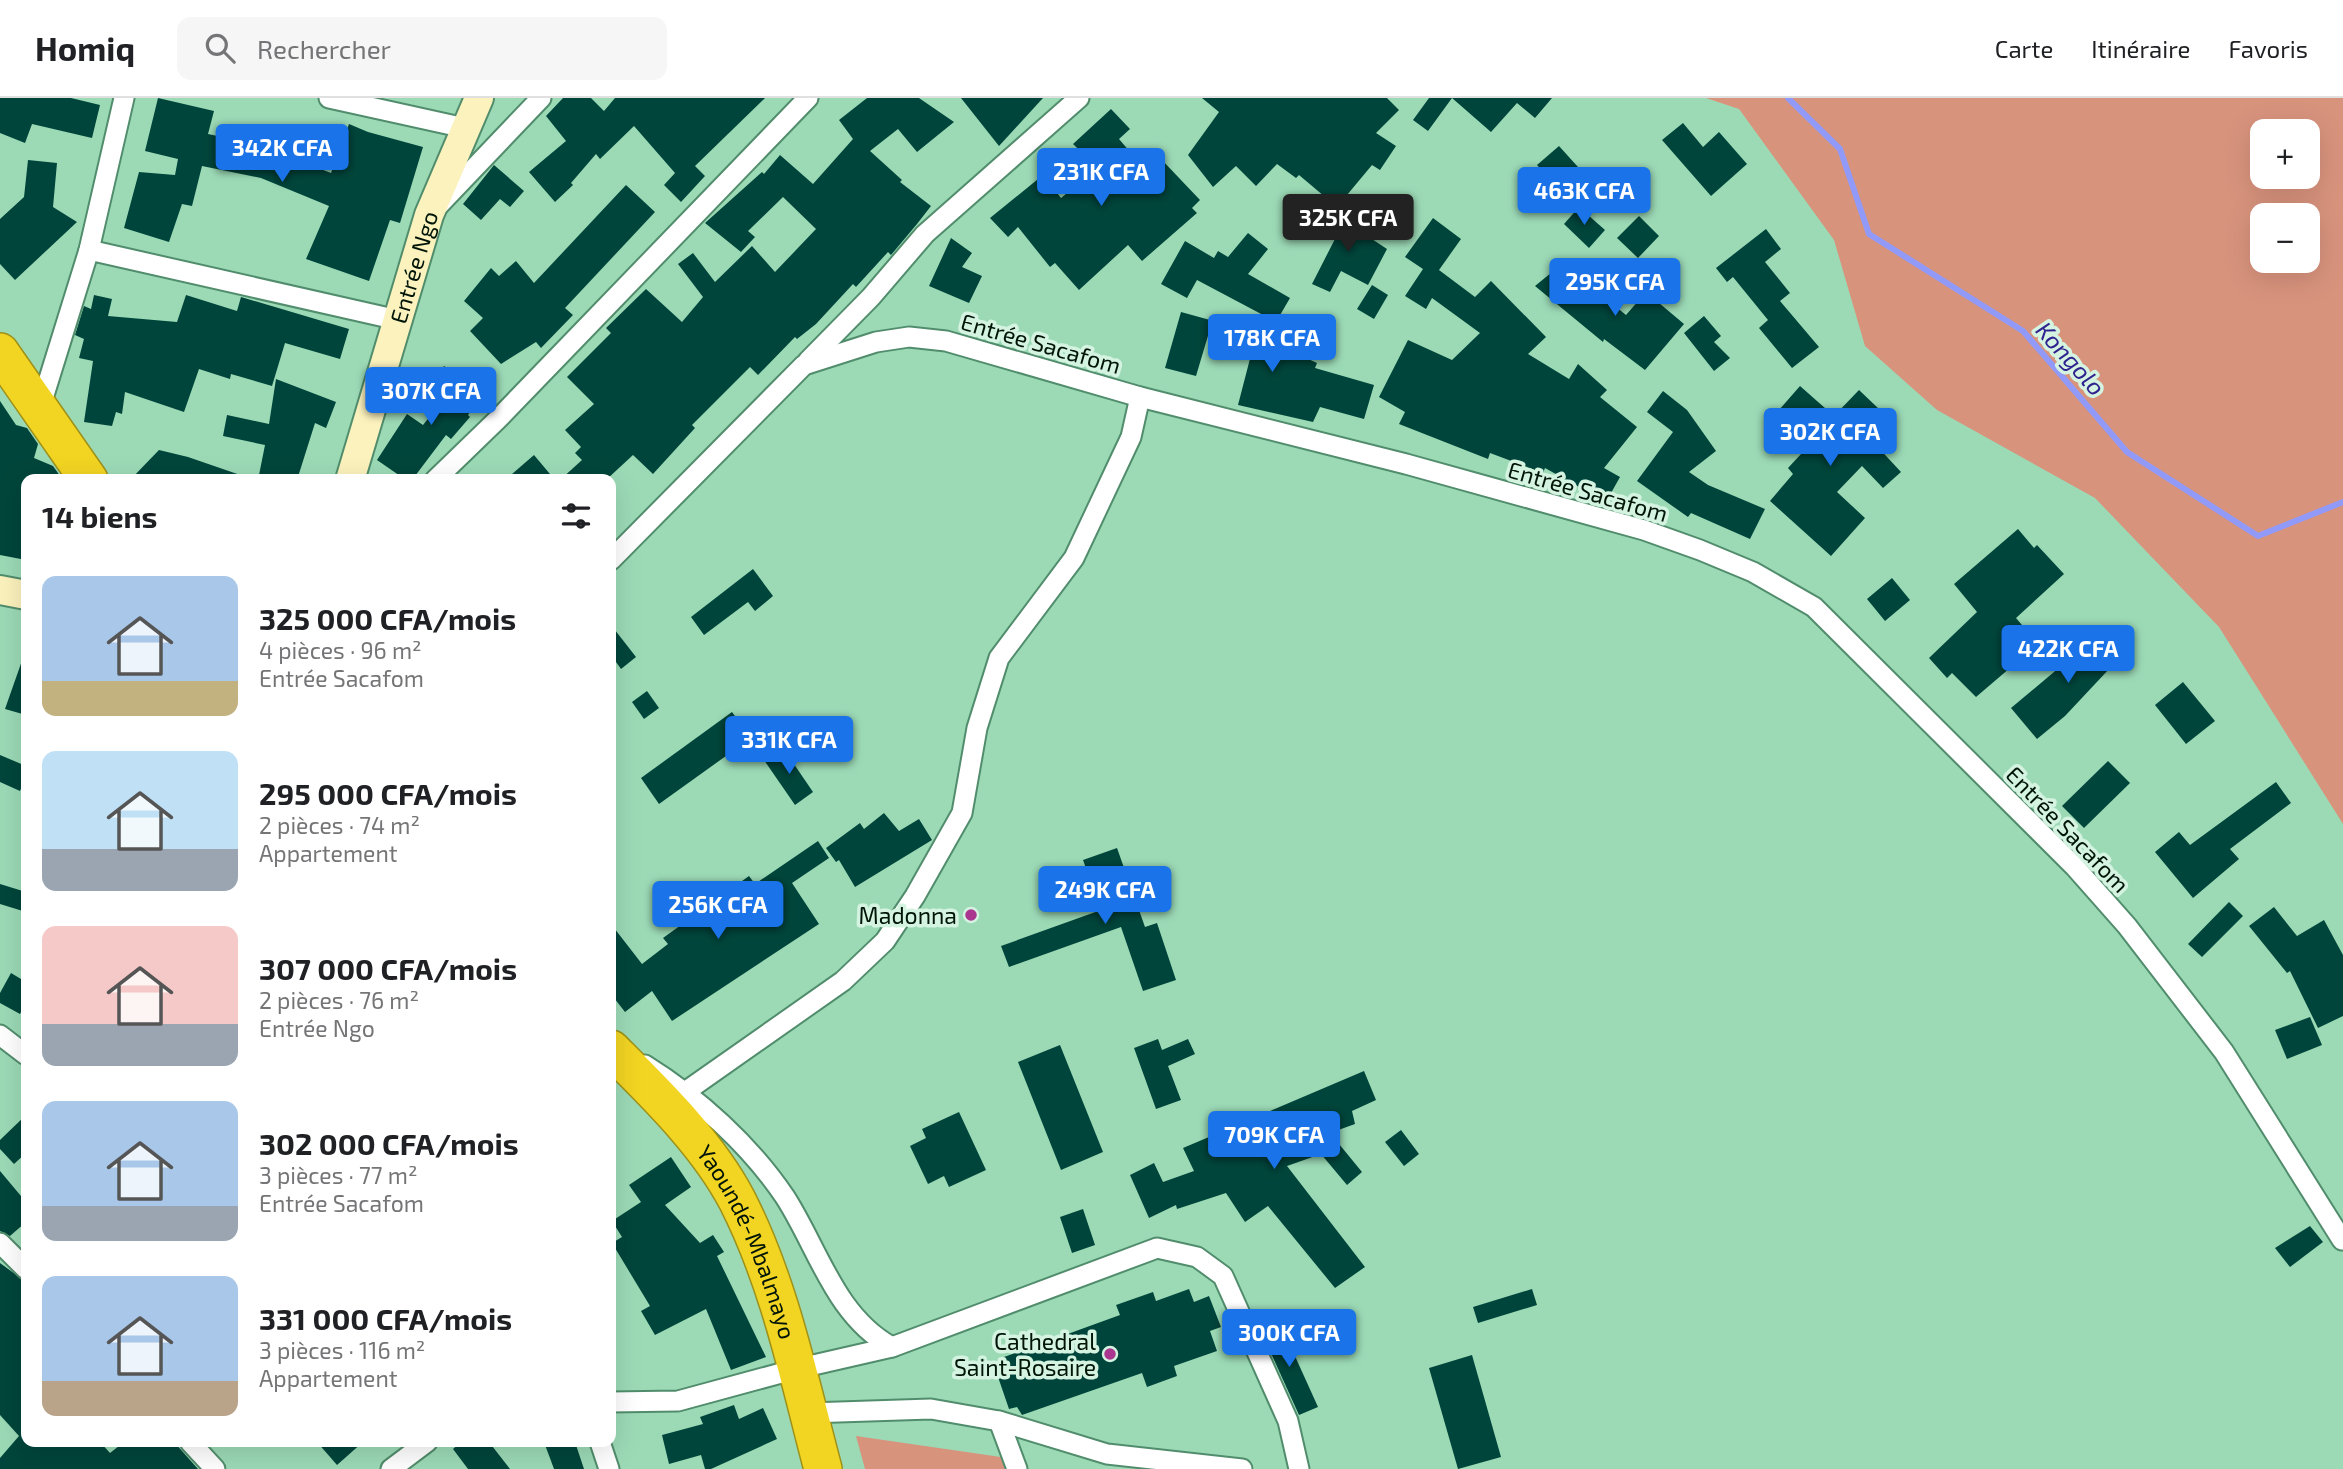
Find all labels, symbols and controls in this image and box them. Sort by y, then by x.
search box [177,17,667,80]
text: Homiq [35,28,135,68]
icon: search [201,29,239,67]
text: Rechercher [257,33,391,64]
text: Carte [1995,34,2053,63]
text: Itinéraire [2091,34,2190,63]
text: Favoris [2228,34,2308,63]
map controls [2250,119,2320,273]
button: + [2250,119,2320,189]
pin: 342K CFA [210,125,354,184]
text: 342K CFA [232,133,332,161]
pin: 231K CFA [1029,148,1173,208]
text: 231K CFA [1053,157,1149,185]
pin: 463K CFA [1512,167,1656,227]
text: 463K CFA [1534,176,1634,204]
pin: 325K CFA [1276,194,1420,254]
text: 325K CFA [1299,203,1397,231]
button: − [2250,203,2320,273]
street label: Entrée Ngo [383,208,443,327]
pin: 295K CFA [1543,258,1687,318]
text: 295K CFA [1565,267,1665,295]
street label: Entrée Sacafom [958,307,1124,379]
pin: 178K CFA [1200,314,1344,374]
water label: Kongolo [2030,315,2112,401]
text: 178K CFA [1224,323,1320,351]
pin: 307K CFA [359,368,503,427]
text: 307K CFA [381,376,481,404]
pin: 302K CFA [1758,408,1902,468]
text: 302K CFA [1780,417,1880,445]
street label: Entrée Sacafom [1505,455,1671,527]
icon: filters [557,497,595,535]
text: 14 biens [42,498,158,534]
text: 325 000 CFA/mois [259,600,516,636]
icon: home [98,604,182,688]
pin: 422K CFA [1996,626,2140,685]
text: 422K CFA [2017,634,2119,662]
text: 4 pièces · 96 m² [259,636,422,664]
text: Entrée Sacafom [259,664,424,692]
pin: 331K CFA [717,716,861,776]
text: 331K CFA [741,725,837,753]
street label: Entrée Sacafom [2001,760,2135,898]
text: 295 000 CFA/mois [259,775,517,811]
icon: home [98,779,182,863]
text: 2 pièces · 74 m² [259,811,420,839]
text: Appartement [259,839,398,867]
pin: 249K CFA [1033,866,1177,926]
text: 249K CFA [1054,875,1156,903]
pin: 256K CFA [646,882,790,941]
text: 256K CFA [668,890,768,918]
place label: Madonna [859,901,957,929]
marker: Madonna [963,907,979,923]
text: 307 000 CFA/mois [259,950,517,986]
icon: home [98,954,182,1038]
text: 2 pièces · 76 m² [259,986,419,1014]
text: Entrée Ngo [259,1014,375,1042]
pin: 709K CFA [1202,1112,1346,1171]
text: 709K CFA [1224,1120,1324,1148]
text: 302 000 CFA/mois [259,1125,519,1161]
icon: home [98,1129,182,1213]
street label: Yaoundé-Mbalmayo [692,1139,802,1342]
text: 3 pièces · 77 m² [259,1161,417,1189]
text: Entrée Sacafom [259,1189,424,1217]
text: 331 000 CFA/mois [259,1300,512,1336]
icon: home [98,1304,182,1388]
pin: 300K CFA [1217,1310,1361,1369]
text: 300K CFA [1238,1318,1340,1346]
place label: Cathedral Saint-Rosaire [954,1327,1096,1381]
text: 3 pièces · 116 m² [259,1336,425,1364]
marker: Cathedral Saint-Rosaire [1102,1346,1118,1362]
text: Appartement [259,1364,398,1392]

